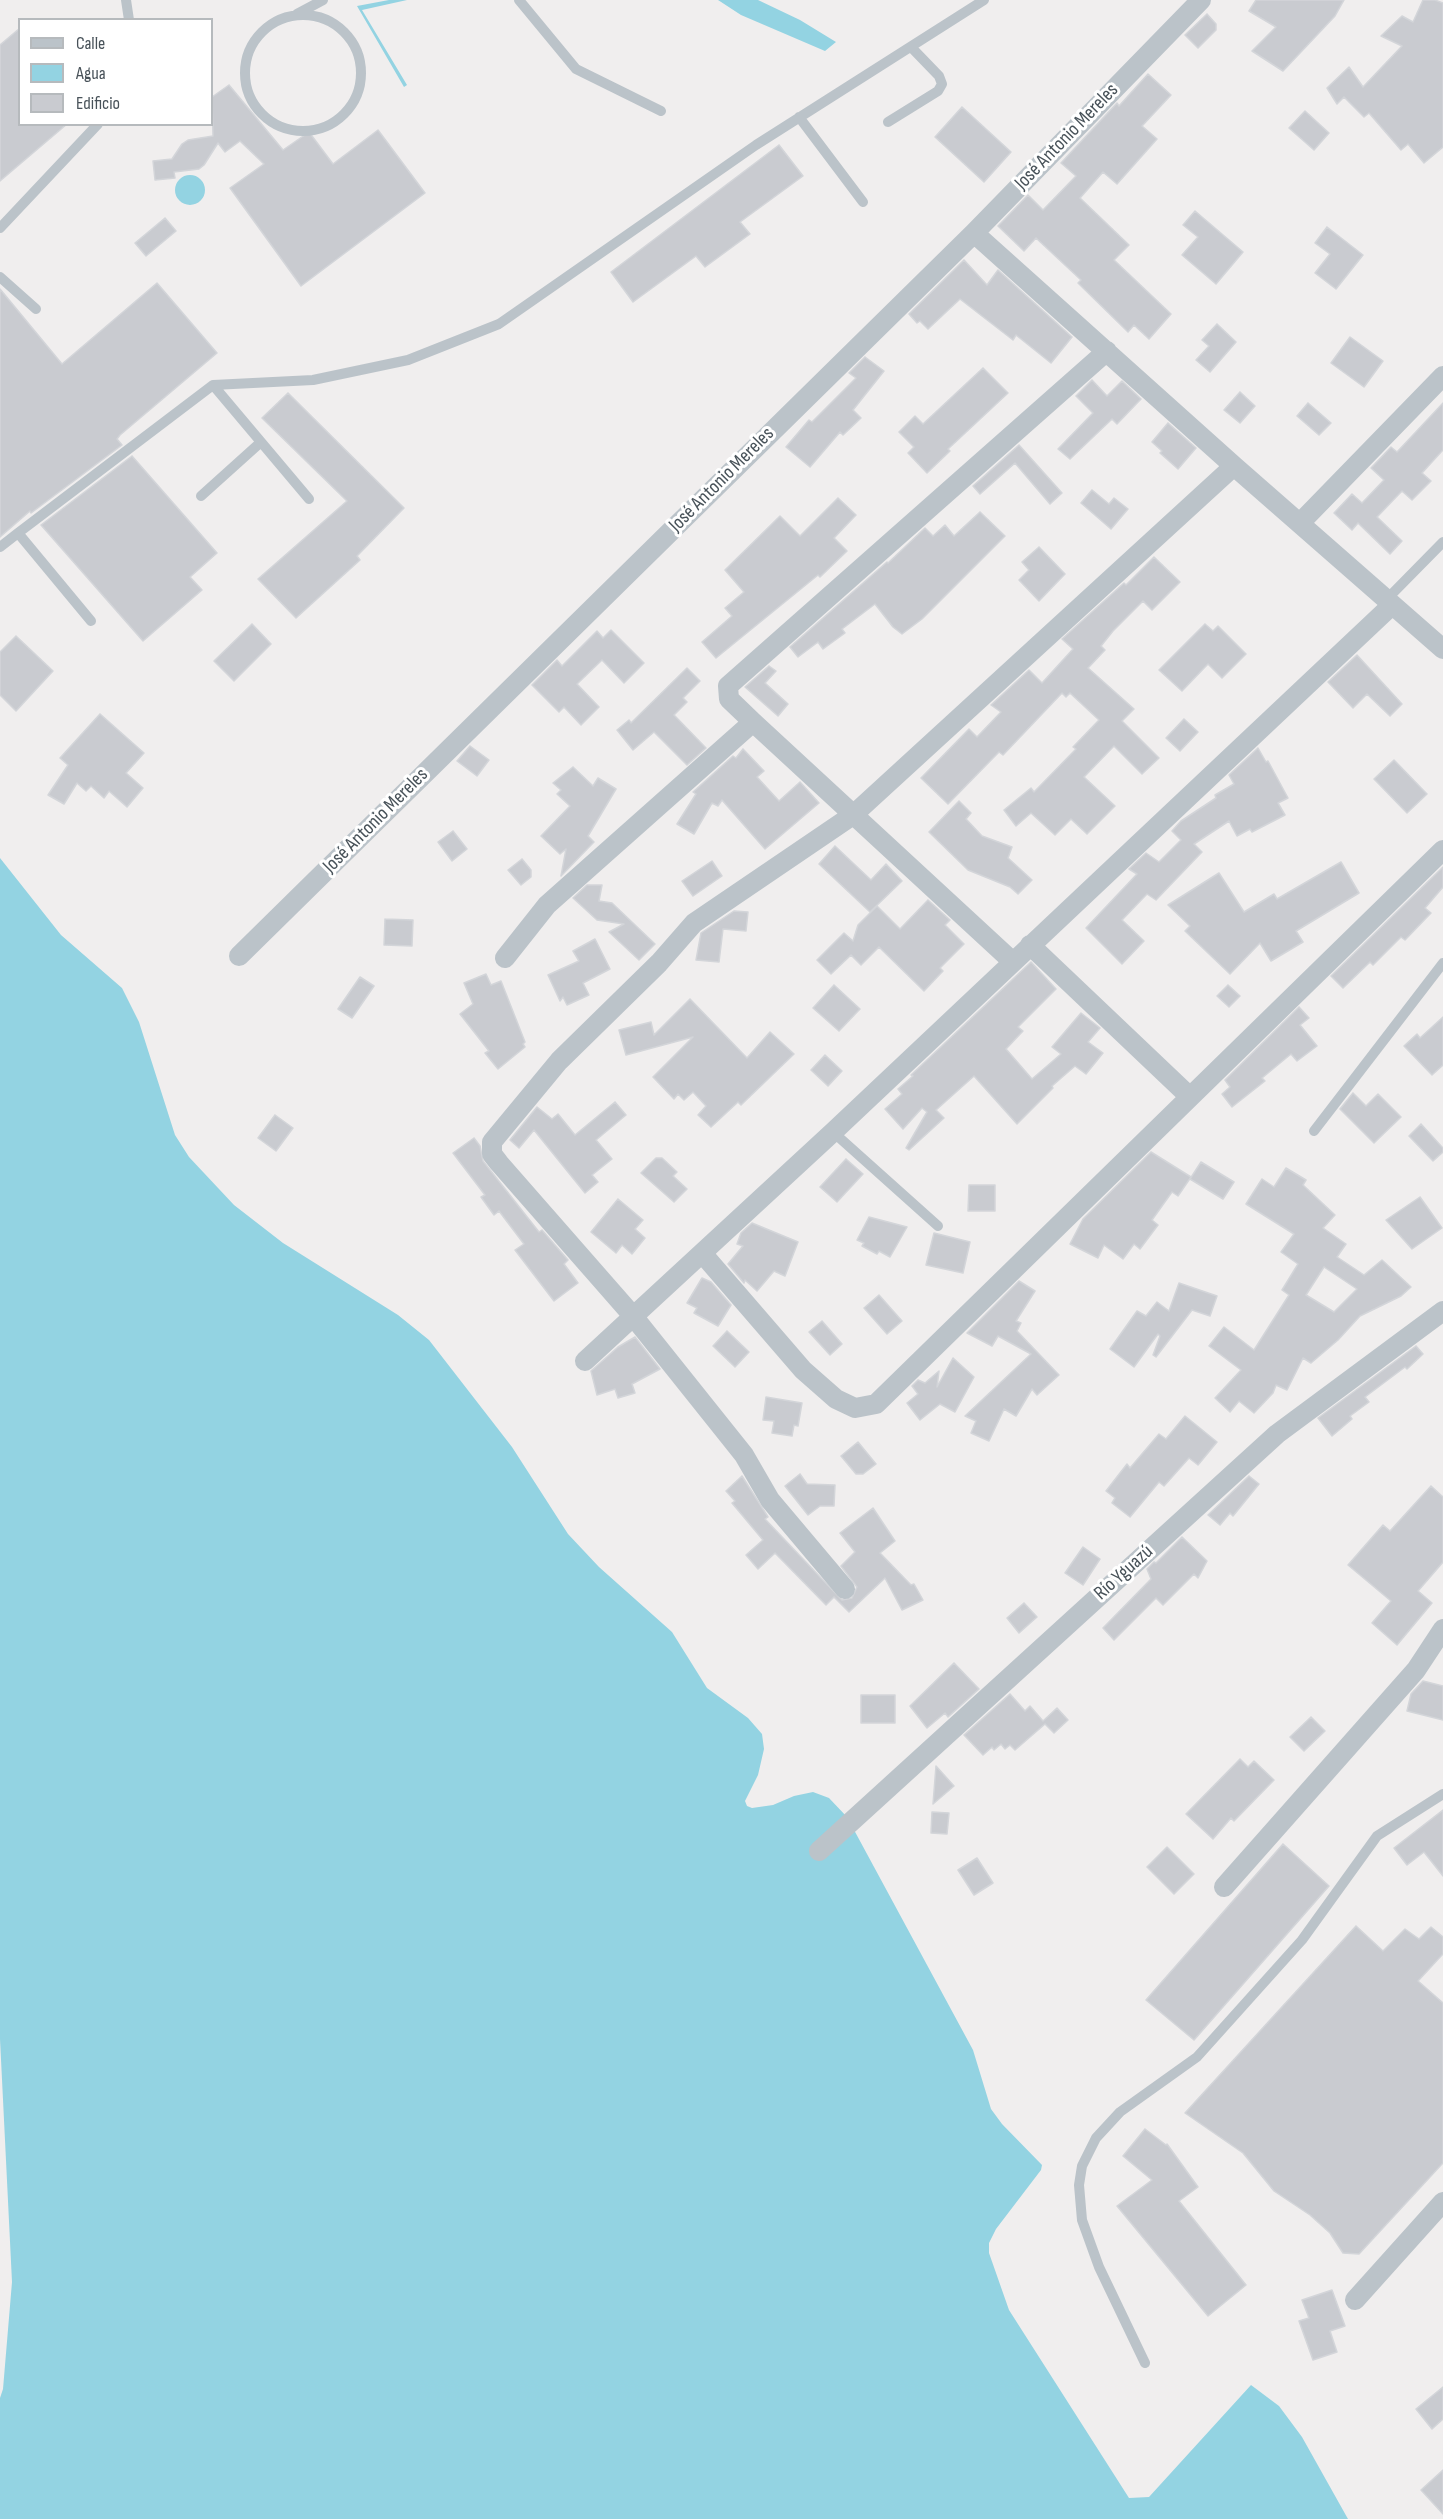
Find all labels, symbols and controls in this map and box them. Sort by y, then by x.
legend [18,18,213,126]
text: Calle [76,33,105,54]
text: Agua [76,63,106,84]
street label: José Antonio Mereles [1010,79,1124,195]
text: Edificio [76,93,120,114]
street label: José Antonio Mereles [664,422,780,538]
street label: José Antonio Mereles [318,763,434,879]
street label: Río Yguazú [1090,1540,1158,1606]

